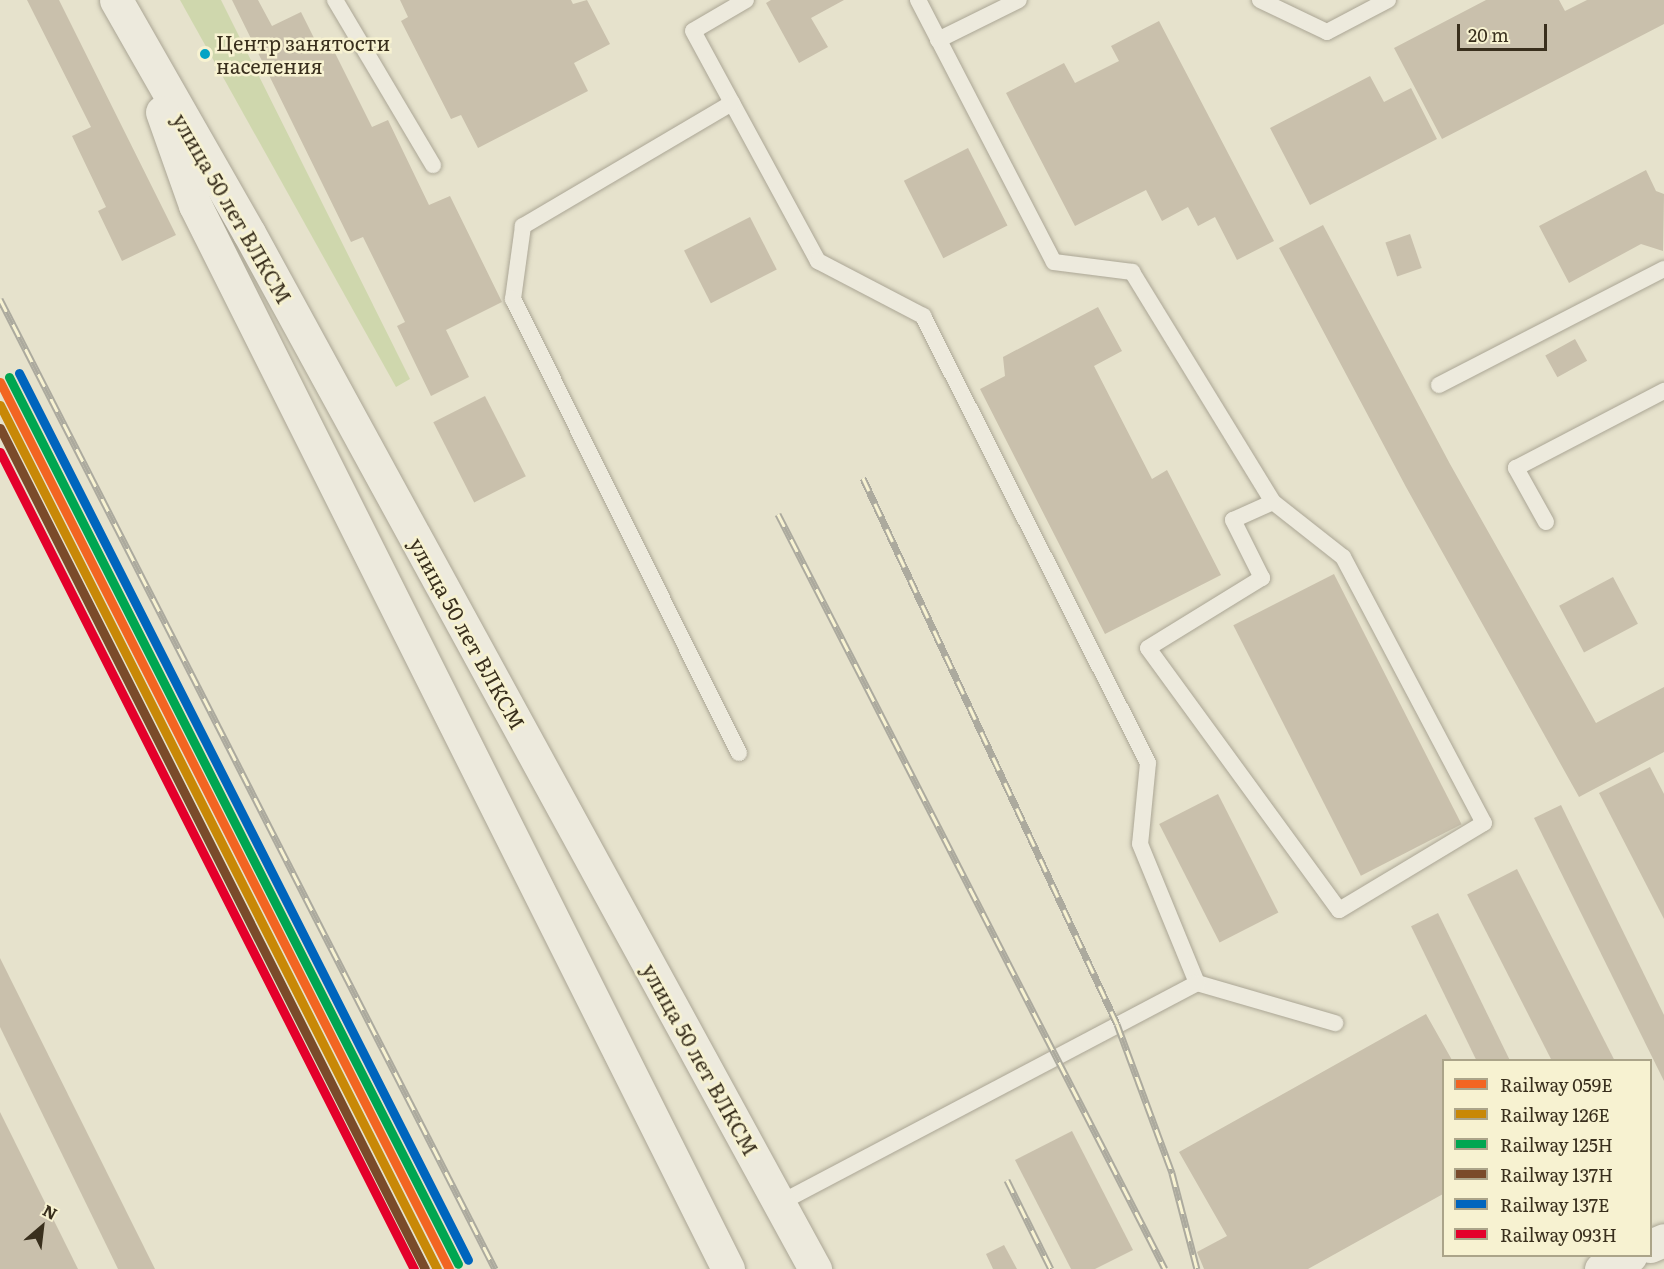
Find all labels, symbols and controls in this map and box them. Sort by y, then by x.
scale bar [1460,12,1550,50]
text: 20 m [1468,21,1509,48]
place label: Центр занятости населения [216,30,390,77]
marker: Центр занятости населения [199,48,211,60]
street label: улица 50 лет ВЛКСМ [168,108,298,308]
street label: улица 50 лет ВЛКСМ [405,533,531,733]
street label: улица 50 лет ВЛКСМ [638,959,764,1159]
legend [1442,1059,1652,1257]
text: Railway 059Е [1500,1071,1613,1098]
text: Railway 126Е [1500,1101,1610,1128]
text: Railway 125Н [1500,1131,1613,1158]
text: Railway 137Н [1500,1161,1613,1188]
text: Railway 137Е [1500,1191,1609,1218]
north arrow [12,1197,72,1257]
text: N [39,1197,62,1225]
text: Railway 093Н [1500,1221,1617,1248]

